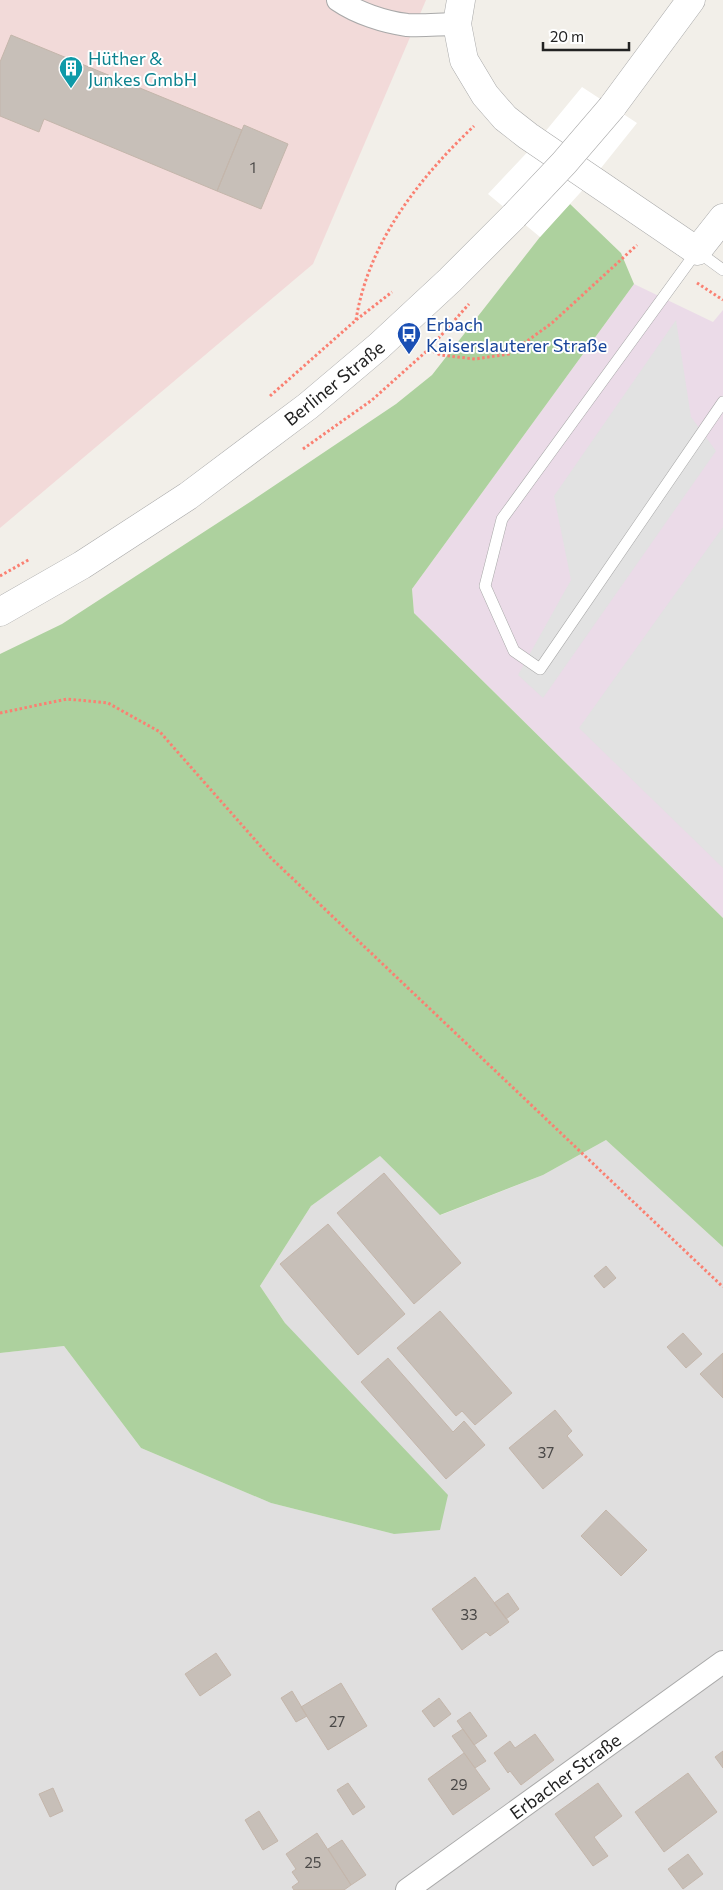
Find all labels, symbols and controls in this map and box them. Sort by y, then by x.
scale bar [543,20,629,52]
text: 20 m [550,27,584,45]
place label: Hüther & Junkes GmbH [88,47,197,90]
building icon: Hüther & Junkes GmbH [58,55,84,89]
house number: 1 [250,158,256,176]
place label: Erbach Kaiserslauterer Straße [426,313,607,356]
bus stop icon: Erbach Kaiserslauterer Straße [396,321,422,355]
street label: Berliner Straße [279,336,389,430]
house number: 37 [538,1443,554,1461]
house number: 33 [460,1605,478,1623]
house number: 27 [329,1712,345,1730]
street label: Erbacher Straße [505,1728,625,1824]
house number: 29 [450,1775,468,1793]
house number: 25 [305,1853,321,1871]

